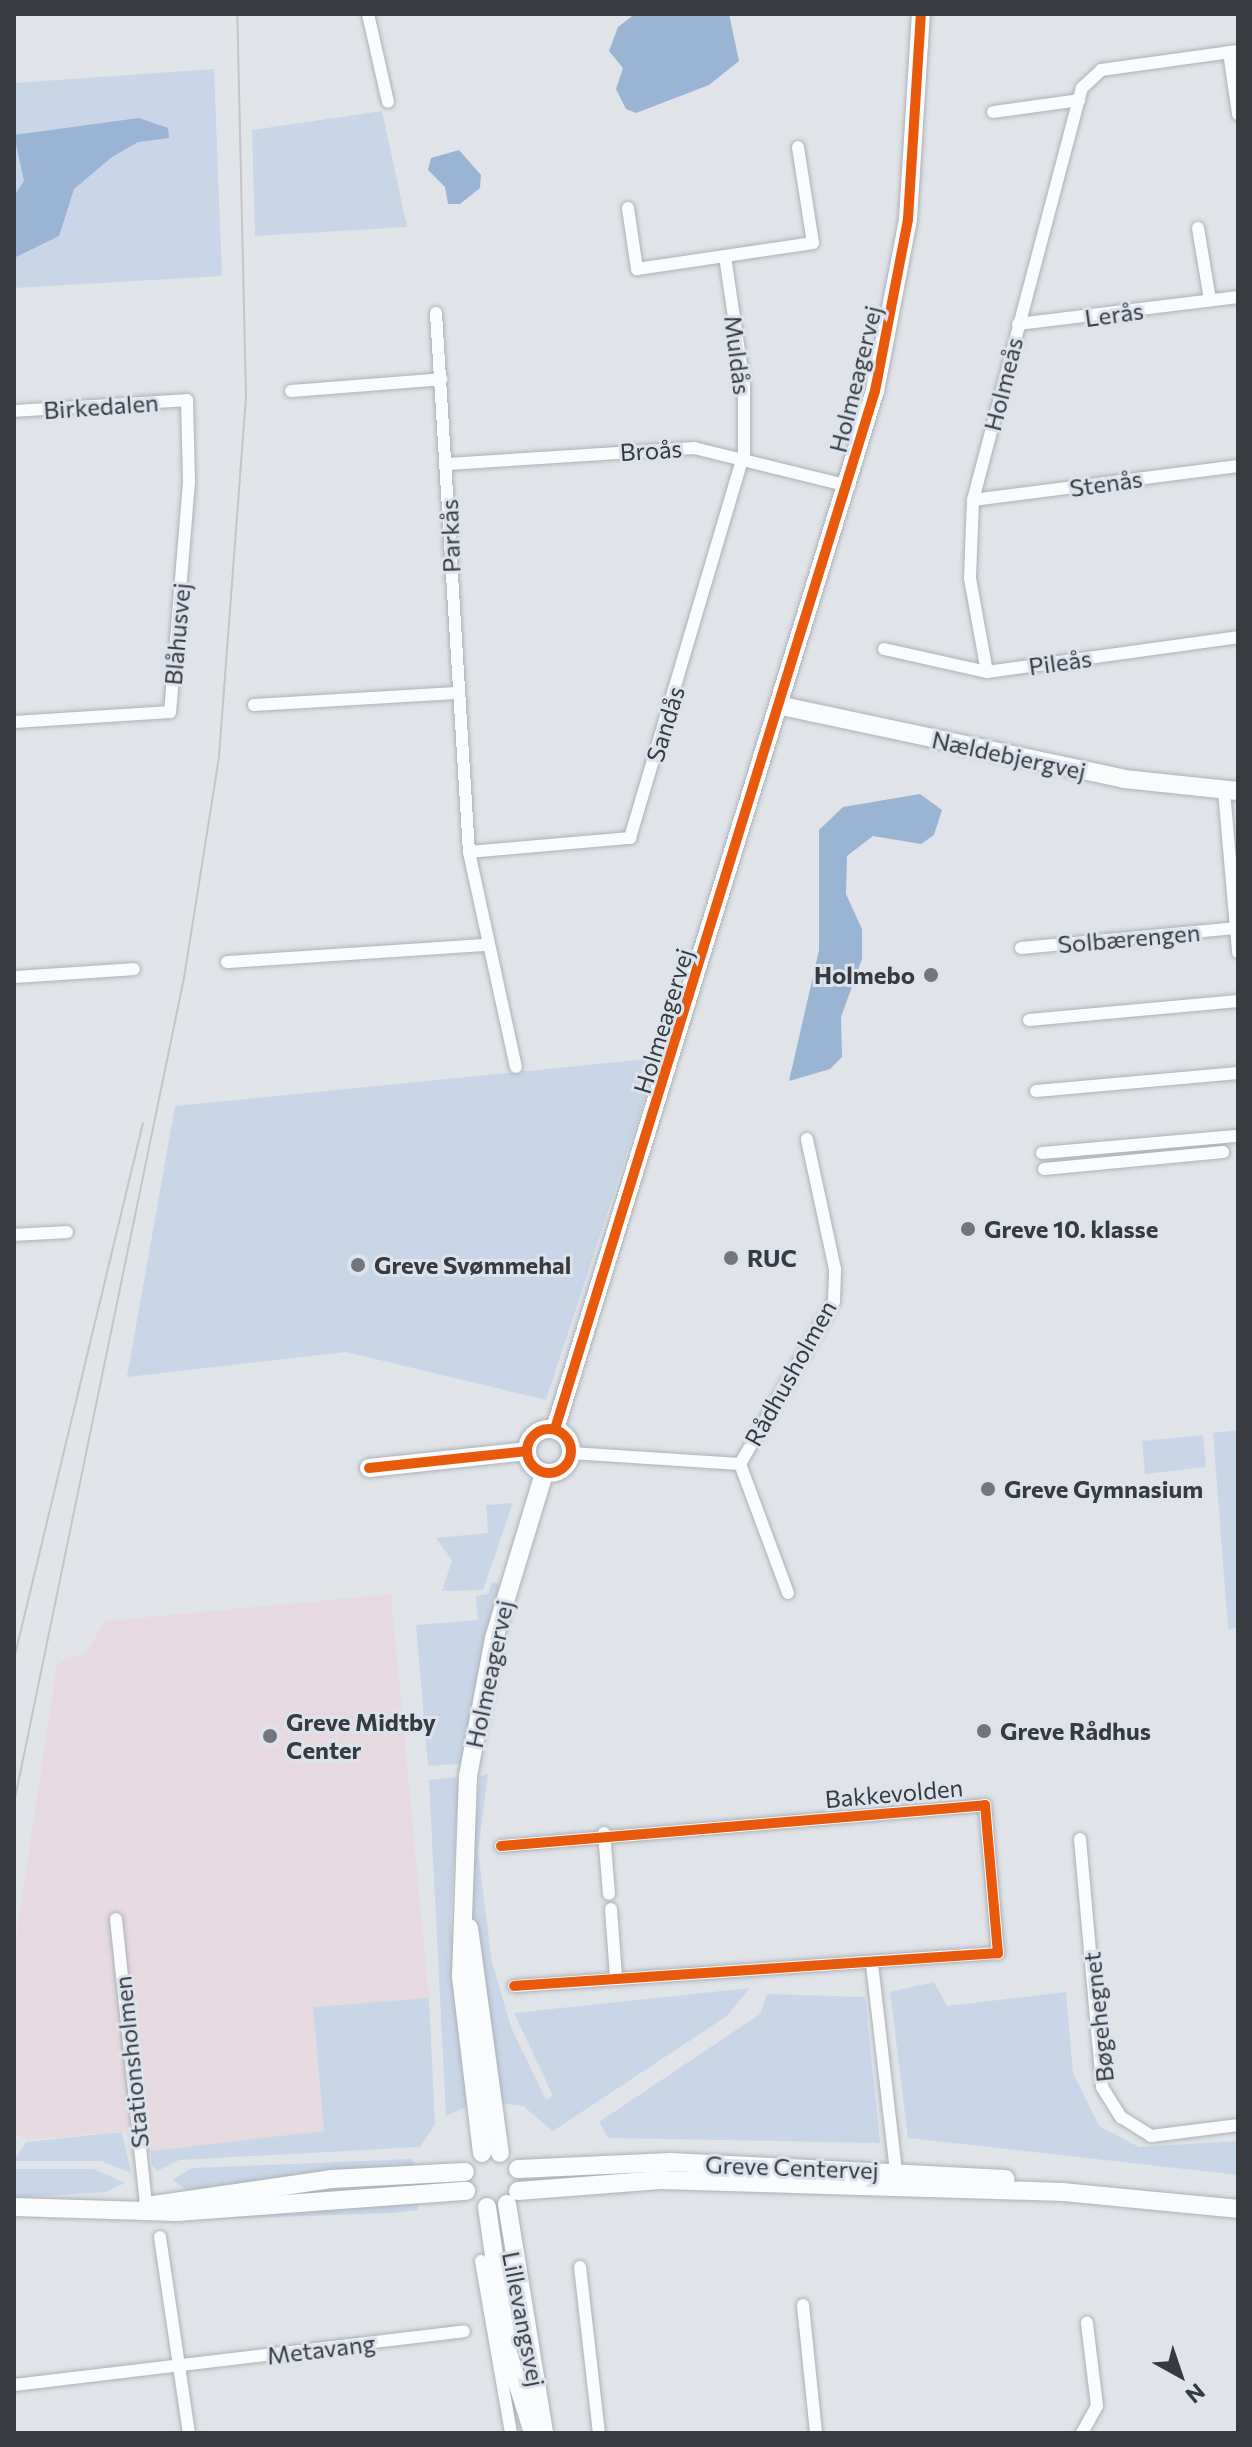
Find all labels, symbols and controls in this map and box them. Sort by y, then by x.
street label: Lerås [1083,296,1145,332]
street label: Holmeagervej [823,303,887,455]
street label: Muldås [719,314,757,396]
street label: Holmeås [977,334,1029,434]
street label: Birkedalen [42,388,160,424]
street label: Broås [619,433,683,467]
street label: Stenås [1068,464,1144,502]
street label: Parkås [434,499,466,573]
street label: Blåhusvej [158,582,196,686]
street label: Pileås [1027,643,1093,681]
street label: Sandås [640,683,690,765]
street label: Nældebjergvej [929,725,1089,785]
street label: Solbærengen [1057,917,1201,959]
street label: Holmeagervej [627,945,699,1097]
place label: Holmebo [814,961,915,989]
marker: Holmebo [922,966,940,984]
place label: Greve 10. klasse [984,1215,1158,1243]
marker: Greve 10. klasse [959,1220,977,1238]
place label: RUC [747,1244,797,1272]
marker: RUC [722,1249,740,1267]
place label: Greve Svømmehal [374,1251,571,1279]
marker: Greve Svømmehal [349,1256,367,1274]
street label: Rådhusholmen [738,1295,842,1451]
place label: Greve Gymnasium [1004,1475,1203,1503]
marker: Greve Gymnasium [979,1480,997,1498]
street label: Holmeagervej [459,1598,519,1750]
place label: Greve Midtby Center [286,1708,436,1764]
place label: Greve Rådhus [1000,1717,1151,1745]
marker: Greve Rådhus [975,1722,993,1740]
marker: Greve Midtby Center [261,1727,279,1745]
street label: Bakkevolden [824,1773,964,1813]
street label: Bøgehegnet [1077,1950,1119,2084]
street label: Stationsholmen [108,1975,154,2149]
street label: Greve Centervej [705,2150,879,2184]
street label: Lillevangsvej [497,2249,551,2389]
street label: Metavang [265,2328,377,2370]
north arrow [1140,2335,1220,2415]
text: N [1181,2378,1211,2409]

